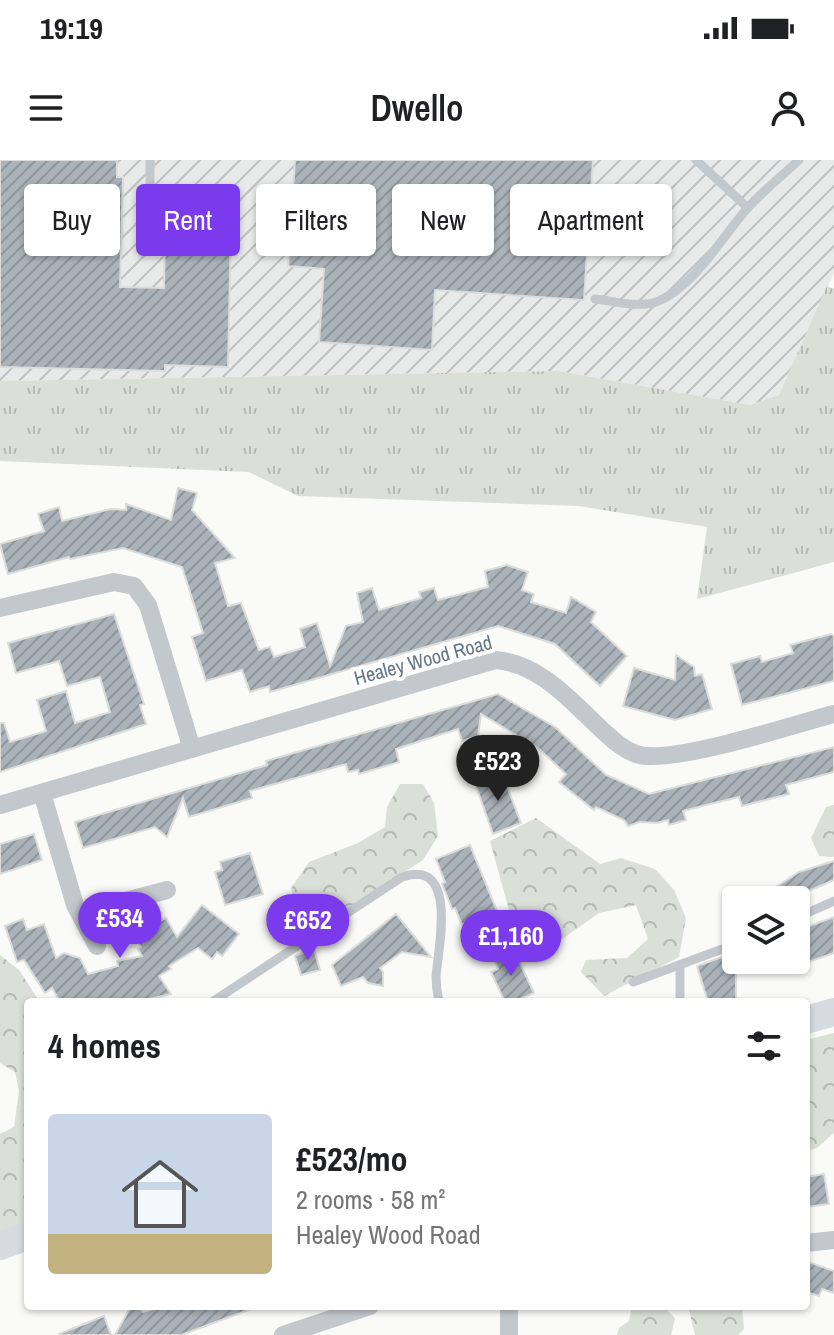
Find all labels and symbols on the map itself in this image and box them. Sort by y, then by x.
street label: Healey Wood Road [351,628,495,691]
pin: £523 [451,735,545,803]
pin: £534 [73,892,167,960]
pin: £652 [261,894,355,962]
pin: £1,160 [446,910,576,978]

